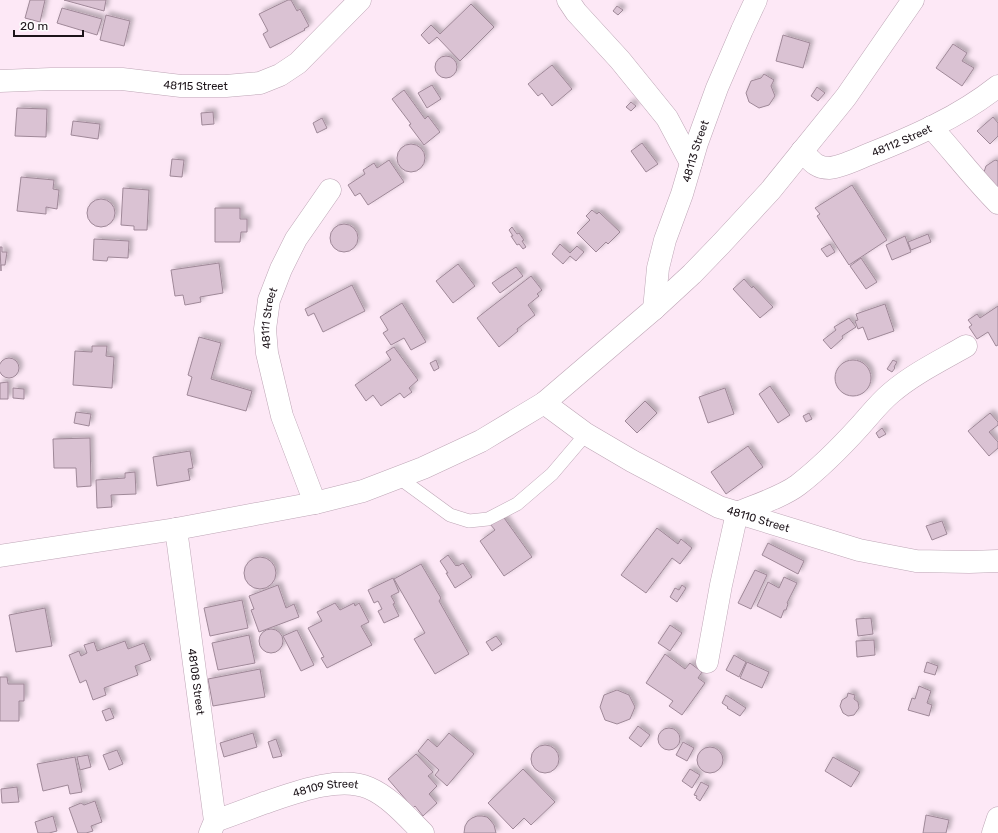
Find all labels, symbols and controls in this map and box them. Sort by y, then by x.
scale bar [14,12,83,38]
text: 20 m [20,19,48,33]
street label: 48115 Street [163,77,228,93]
street label: 48113 Street [679,118,712,184]
street label: 48112 Street [870,121,934,159]
street label: 48111 Street [258,285,280,350]
street label: 48110 Street [725,503,792,535]
street label: 48108 Street [186,648,207,716]
street label: 48109 Street [291,777,360,800]

